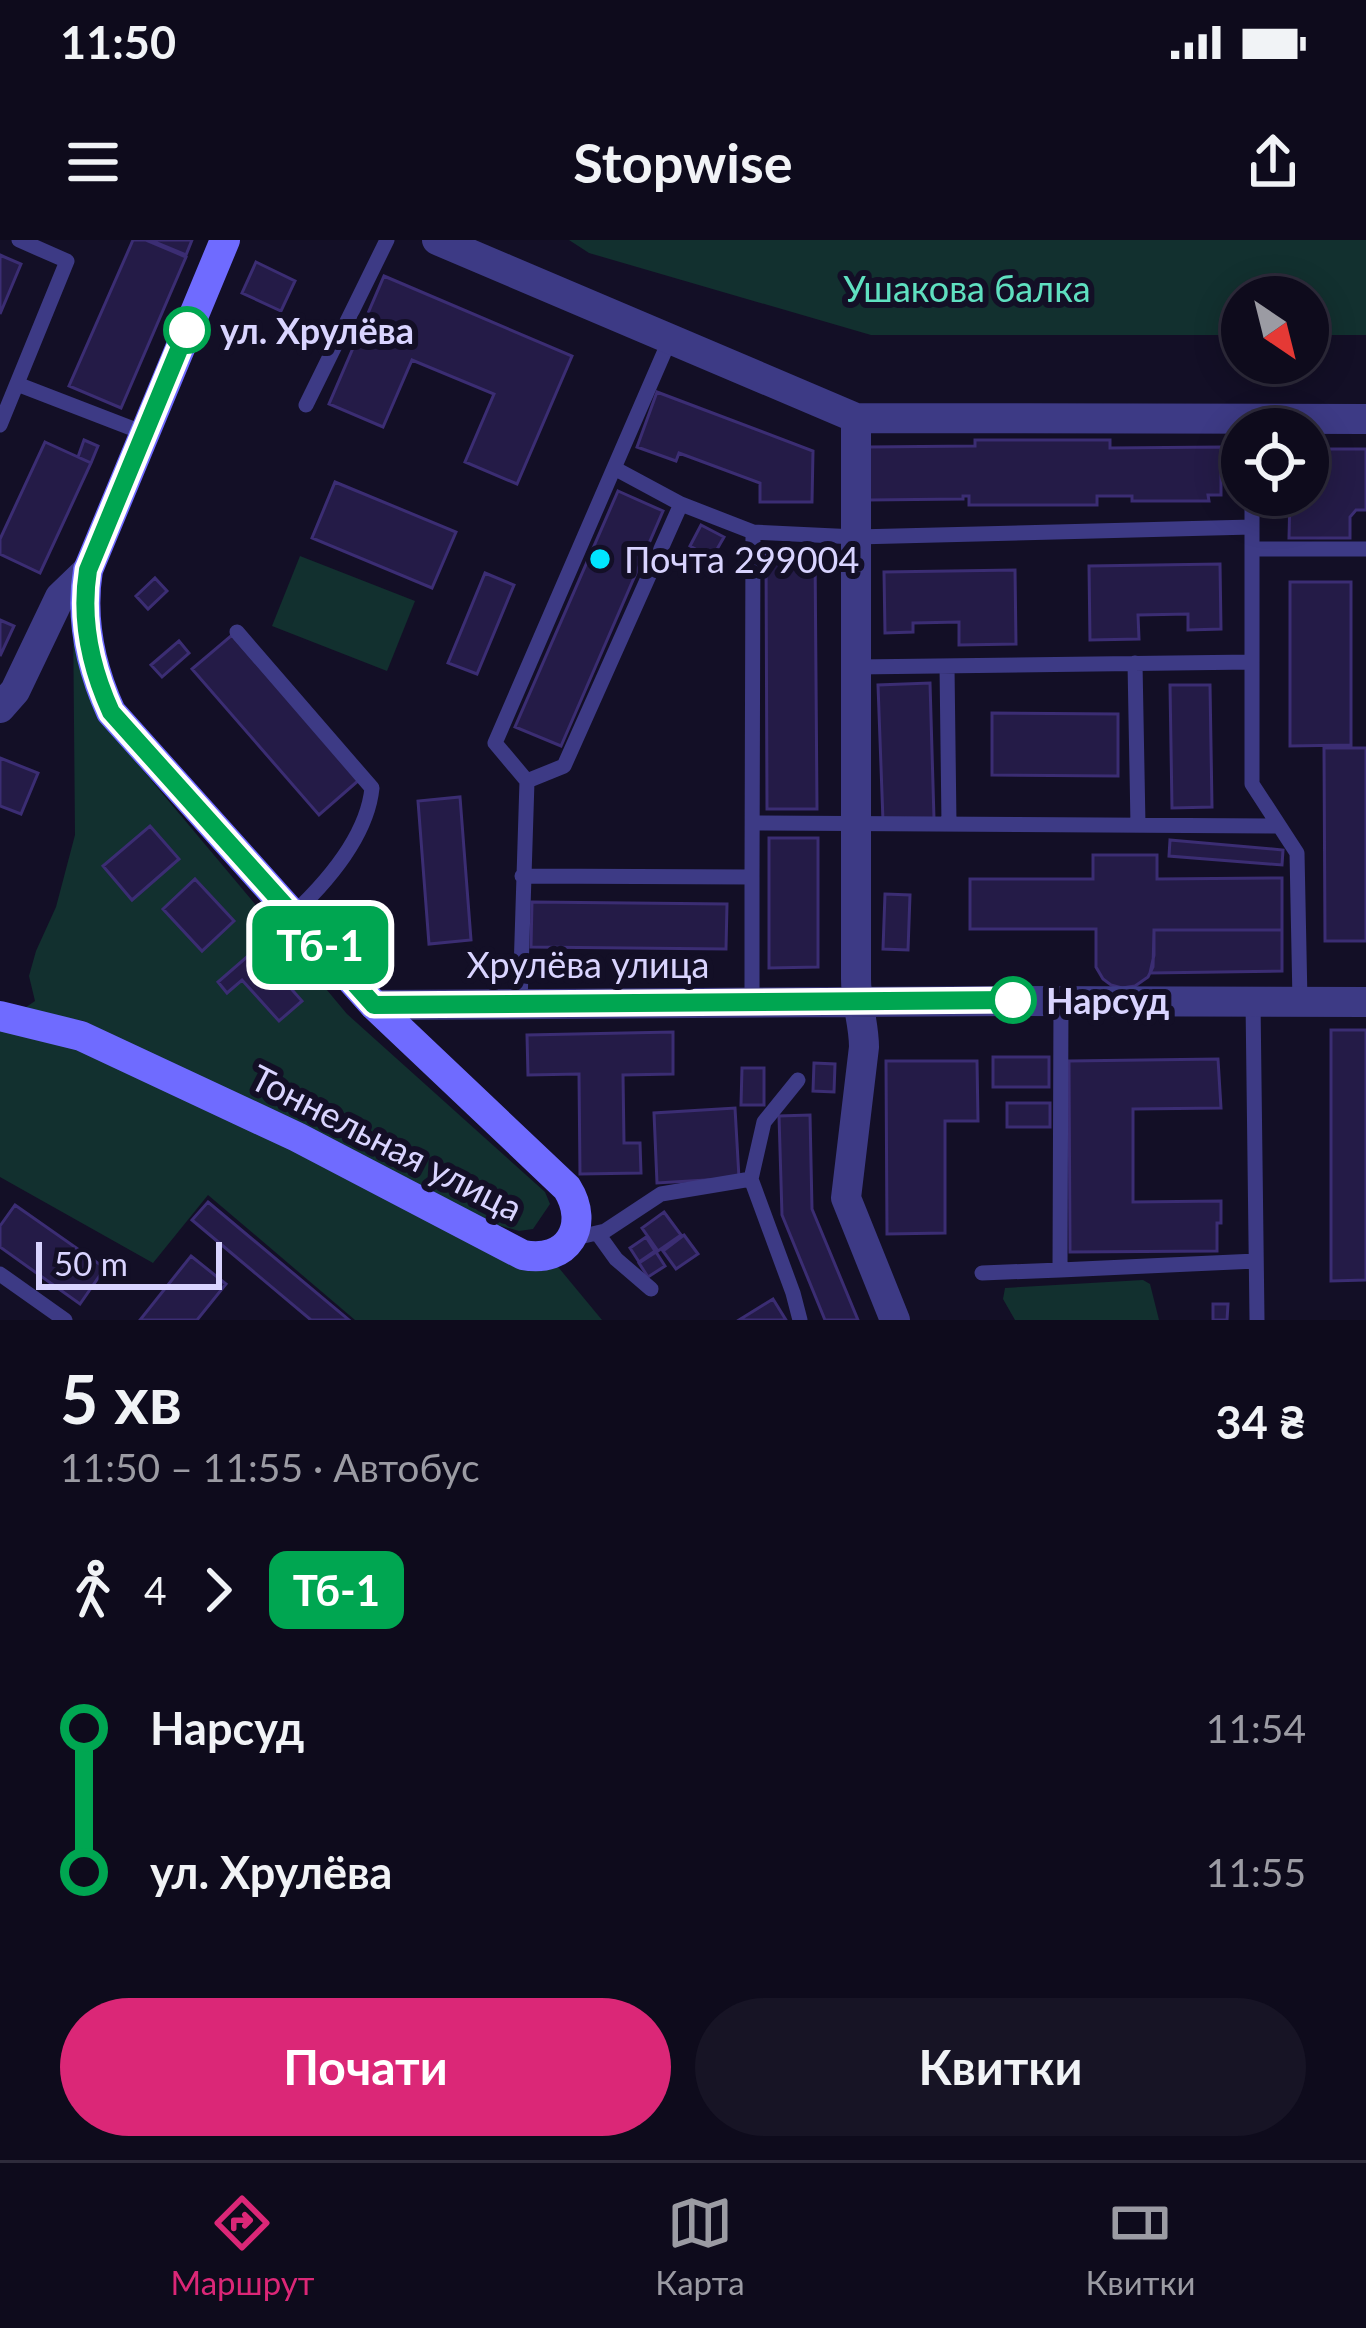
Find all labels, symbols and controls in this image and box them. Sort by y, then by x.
text: 11:50 [60,15,176,69]
icon: menu [60,129,126,195]
icon: share [1240,129,1306,195]
text: Stopwise [573,130,793,195]
park label: Ушакова балка [843,266,1091,310]
north arrow [1221,276,1329,384]
map controls [1221,276,1329,516]
marker: ул. Хрулёва [165,308,209,352]
place label: ул. Хрулёва [220,308,414,352]
button: locate [1221,408,1329,516]
place label: Почта 299004 [624,537,859,581]
marker: Почта 299004 [587,546,613,572]
line badge: Тб-1 [236,906,404,984]
text: Тб-1 [276,920,364,970]
street label: Хрулёва улица [467,942,709,986]
marker: Нарсуд [991,978,1035,1022]
place label: Нарсуд [1046,978,1170,1022]
street label: Тоннельная улица [244,1055,530,1229]
scale bar [36,1236,222,1289]
text: 50 m [54,1243,128,1283]
text: 5 хв [60,1359,182,1438]
text: 34 ₴ [1216,1395,1306,1449]
text: 11:50 – 11:55 · Автобус [60,1444,480,1490]
icon: walk [60,1557,126,1623]
icon: forward [185,1557,251,1623]
text: Тб-1 [293,1565,380,1615]
text: 4 [144,1567,167,1613]
text: Нарсуд [150,1701,304,1755]
text: 11:54 [1206,1705,1306,1751]
text: ул. Хрулёва [150,1845,392,1899]
text: 11:55 [1206,1849,1306,1895]
button: Почати [60,1998,671,2136]
button: Квитки [695,1998,1306,2136]
tab: Маршрут [170,2190,314,2302]
tab: Карта [655,2190,745,2302]
tab: Квитки [1085,2190,1196,2302]

